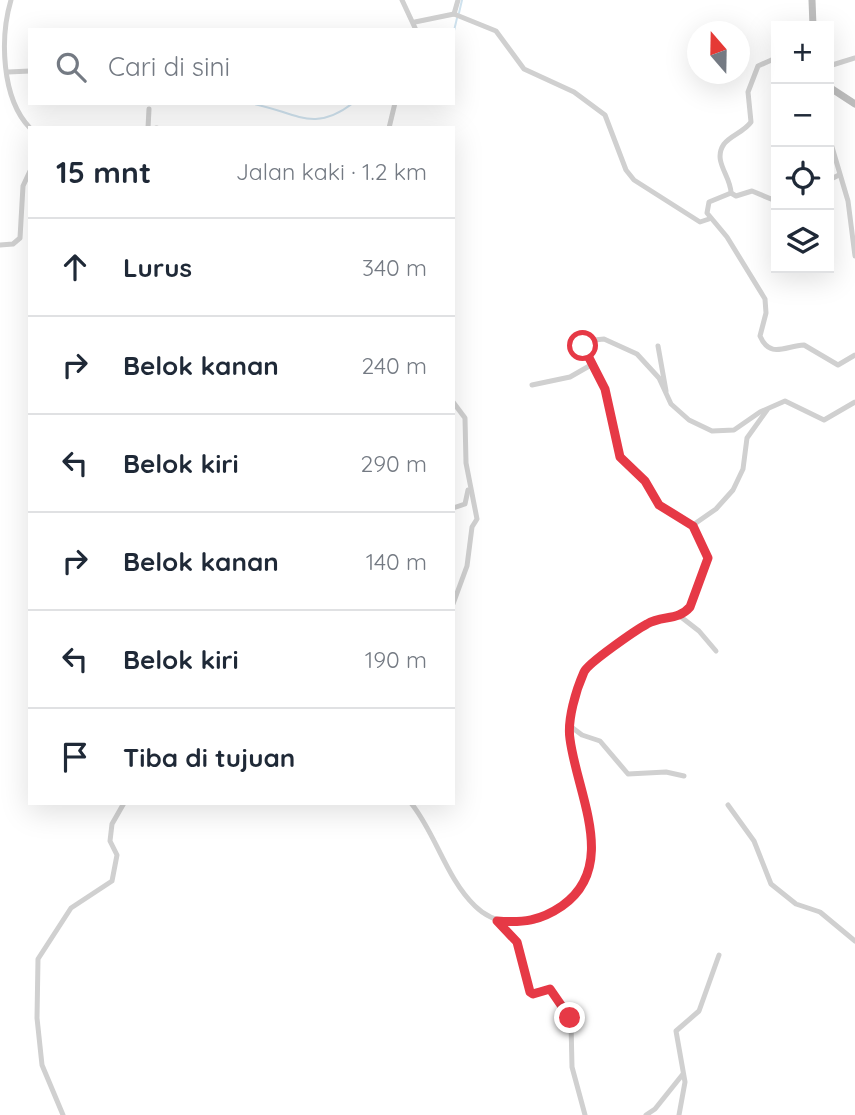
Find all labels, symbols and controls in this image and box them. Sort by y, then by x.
north arrow [687,21,750,84]
map controls [771,21,834,273]
button: + [771,21,834,84]
search box [28,28,455,105]
icon: search [52,48,90,86]
text: Cari di sini [108,50,230,83]
button: − [771,84,834,147]
button: locate [771,147,834,210]
text: 15 mnt [56,153,151,191]
text: Jalan kaki · 1.2 km [236,157,427,186]
button: layers [771,210,834,273]
icon: ahead [56,248,94,286]
text: Lurus [123,251,192,284]
text: 340 m [362,253,427,282]
route start [567,330,598,361]
icon: right [56,346,94,384]
text: Belok kanan [123,349,279,382]
text: 240 m [362,351,427,380]
icon: left [56,444,94,482]
text: Belok kiri [123,447,239,480]
text: 290 m [360,449,427,478]
icon: right [56,542,94,580]
text: Belok kanan [123,545,279,578]
text: 140 m [366,547,427,576]
icon: left [56,640,94,678]
text: Belok kiri [123,643,239,676]
text: 190 m [365,645,427,674]
icon: arrive [56,738,94,776]
text: Tiba di tujuan [123,741,295,774]
route end [554,1002,585,1033]

